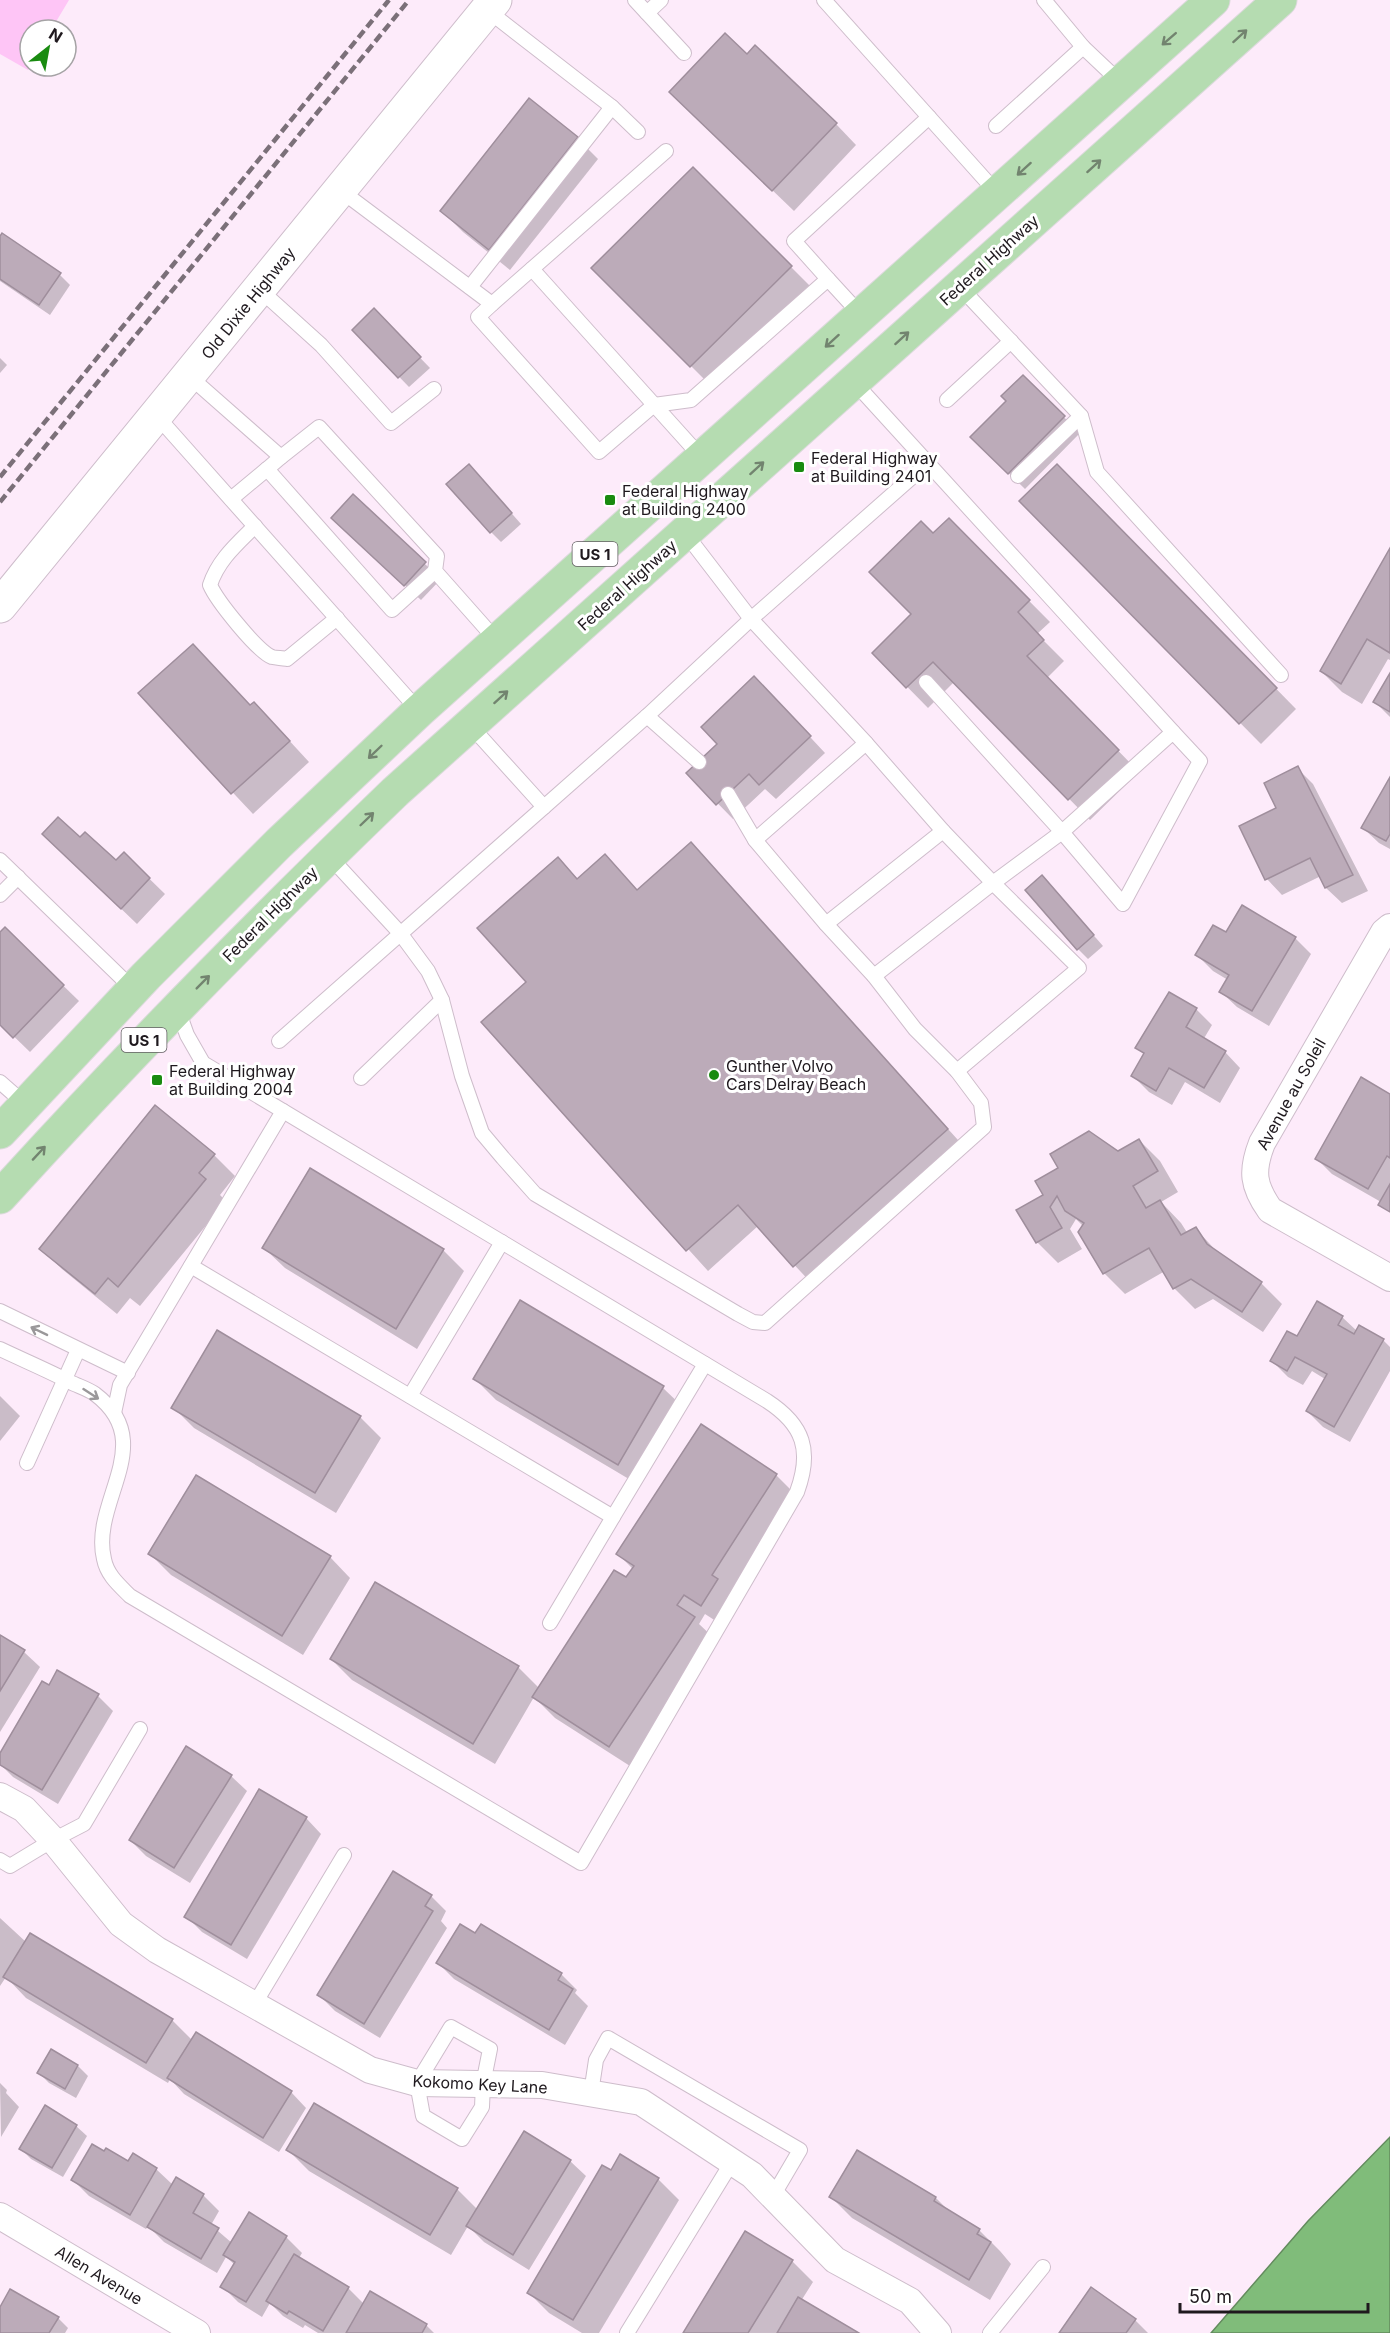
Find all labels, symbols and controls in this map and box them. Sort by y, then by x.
north arrow [18,18,78,78]
text: N [45,23,66,47]
one-way arrow [1232,29,1247,43]
one-way arrow [1161,32,1177,45]
one-way arrow [1087,159,1102,173]
one-way arrow [1017,162,1032,176]
street label: Federal Highway [935,210,1043,310]
street label: Old Dixie Highway [197,243,299,363]
one-way arrow [895,331,910,345]
one-way arrow [825,334,840,348]
place label: Federal Highway at Building 2401 [811,448,938,486]
marker: Federal Highway at Building 2401 [792,460,806,474]
one-way arrow [749,461,764,475]
place label: Federal Highway at Building 2400 [622,481,749,519]
marker: Federal Highway at Building 2400 [603,493,617,507]
street label: Federal Highway [573,535,681,635]
road number: US 1 [572,542,618,566]
one-way arrow [494,690,509,704]
one-way arrow [367,745,382,760]
one-way arrow [359,812,374,827]
street label: Federal Highway [218,862,322,966]
one-way arrow [195,974,210,989]
road number: US 1 [122,1028,166,1052]
street label: Avenue au Soleil [1252,1035,1330,1153]
place label: Gunther Volvo Cars Delray Beach [726,1056,866,1094]
place label: Federal Highway at Building 2004 [169,1061,296,1099]
marker: Gunther Volvo Cars Delray Beach [707,1068,721,1082]
marker: Federal Highway at Building 2004 [150,1073,164,1087]
one-way arrow [32,1146,46,1161]
one-way arrow [31,1324,49,1336]
one-way arrow [83,1387,100,1400]
street label: Kokomo Key Lane [412,2070,548,2098]
street label: Allen Avenue [52,2241,146,2309]
scale bar [1180,2276,1368,2314]
text: 50 m [1189,2286,1232,2307]

